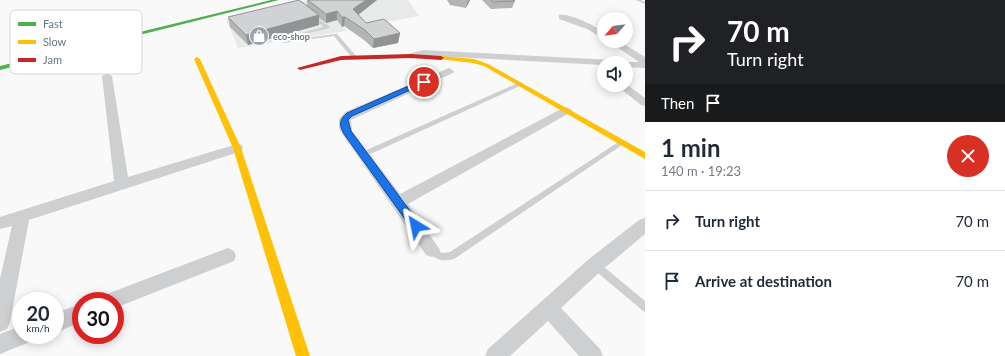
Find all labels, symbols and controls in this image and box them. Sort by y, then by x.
legend [10,10,142,74]
north arrow [597,12,633,48]
map controls [597,12,633,92]
text: 70 m [727,14,790,48]
icon: right [661,16,713,68]
text: Fast [43,17,63,30]
shop icon: eco-shop [248,25,270,47]
place label: eco-shop [273,31,310,42]
text: Slow [43,35,67,48]
text: Turn right [727,48,804,70]
text: Jam [43,53,62,66]
button: sound [597,56,633,92]
pin [407,65,441,99]
icon: arrive [413,71,435,93]
icon: arrive [702,92,724,114]
text: Then [661,94,694,112]
text: 1 min [661,133,721,162]
button: close [947,135,989,177]
text: 140 m · 19:23 [661,163,741,179]
position arrow [395,205,437,247]
icon: right [661,210,683,232]
text: Turn right [695,212,760,230]
text: 70 m [955,212,989,230]
icon: arrive [661,270,683,292]
text: Arrive at destination [695,272,832,290]
text: 70 m [955,272,989,290]
speed limit sign: 30 [72,292,124,344]
text: 20 [26,301,50,325]
text: km/h [26,322,50,334]

